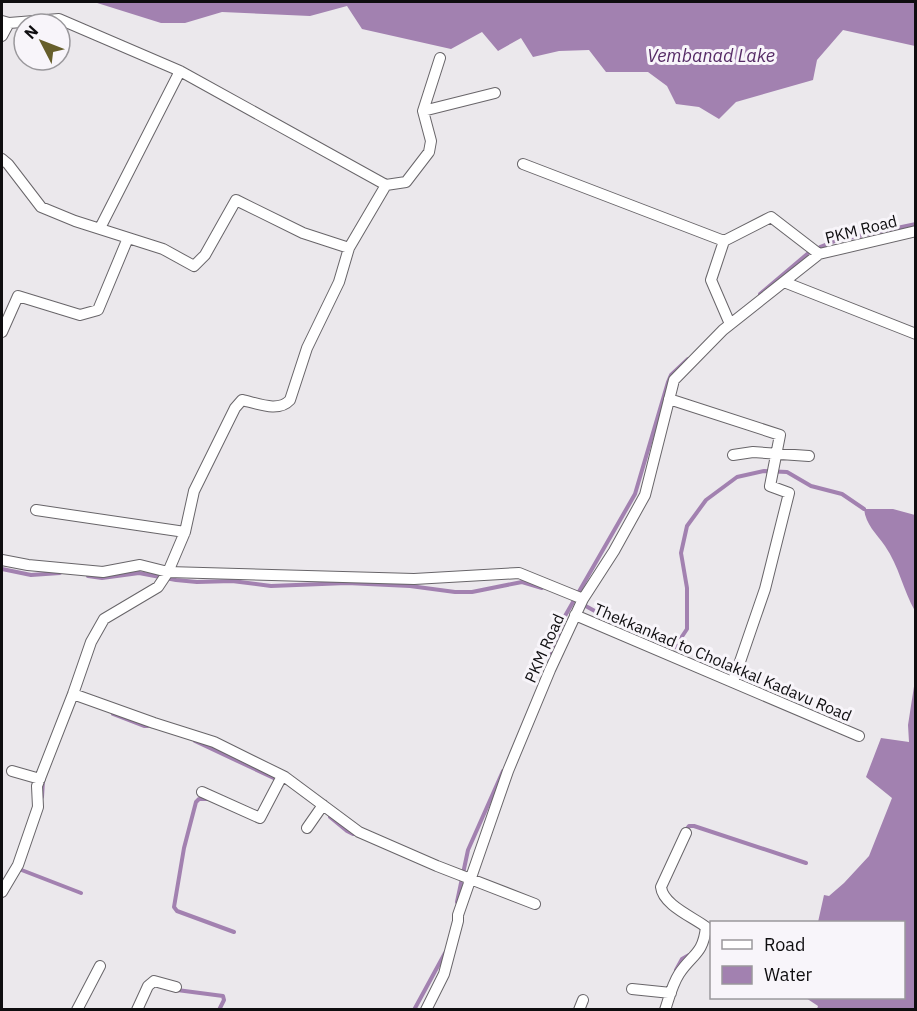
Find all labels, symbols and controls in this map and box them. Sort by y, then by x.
north arrow [12,12,72,72]
text: N [20,21,42,43]
water label: Vembanad Lake [647,44,775,67]
street label: PKM Road [823,210,899,248]
street label: Thekkankad to Cholakkal Kadavu Road [591,599,855,725]
street label: PKM Road [520,610,568,686]
legend [710,921,905,999]
text: Road [764,933,805,956]
text: Water [764,963,813,986]

